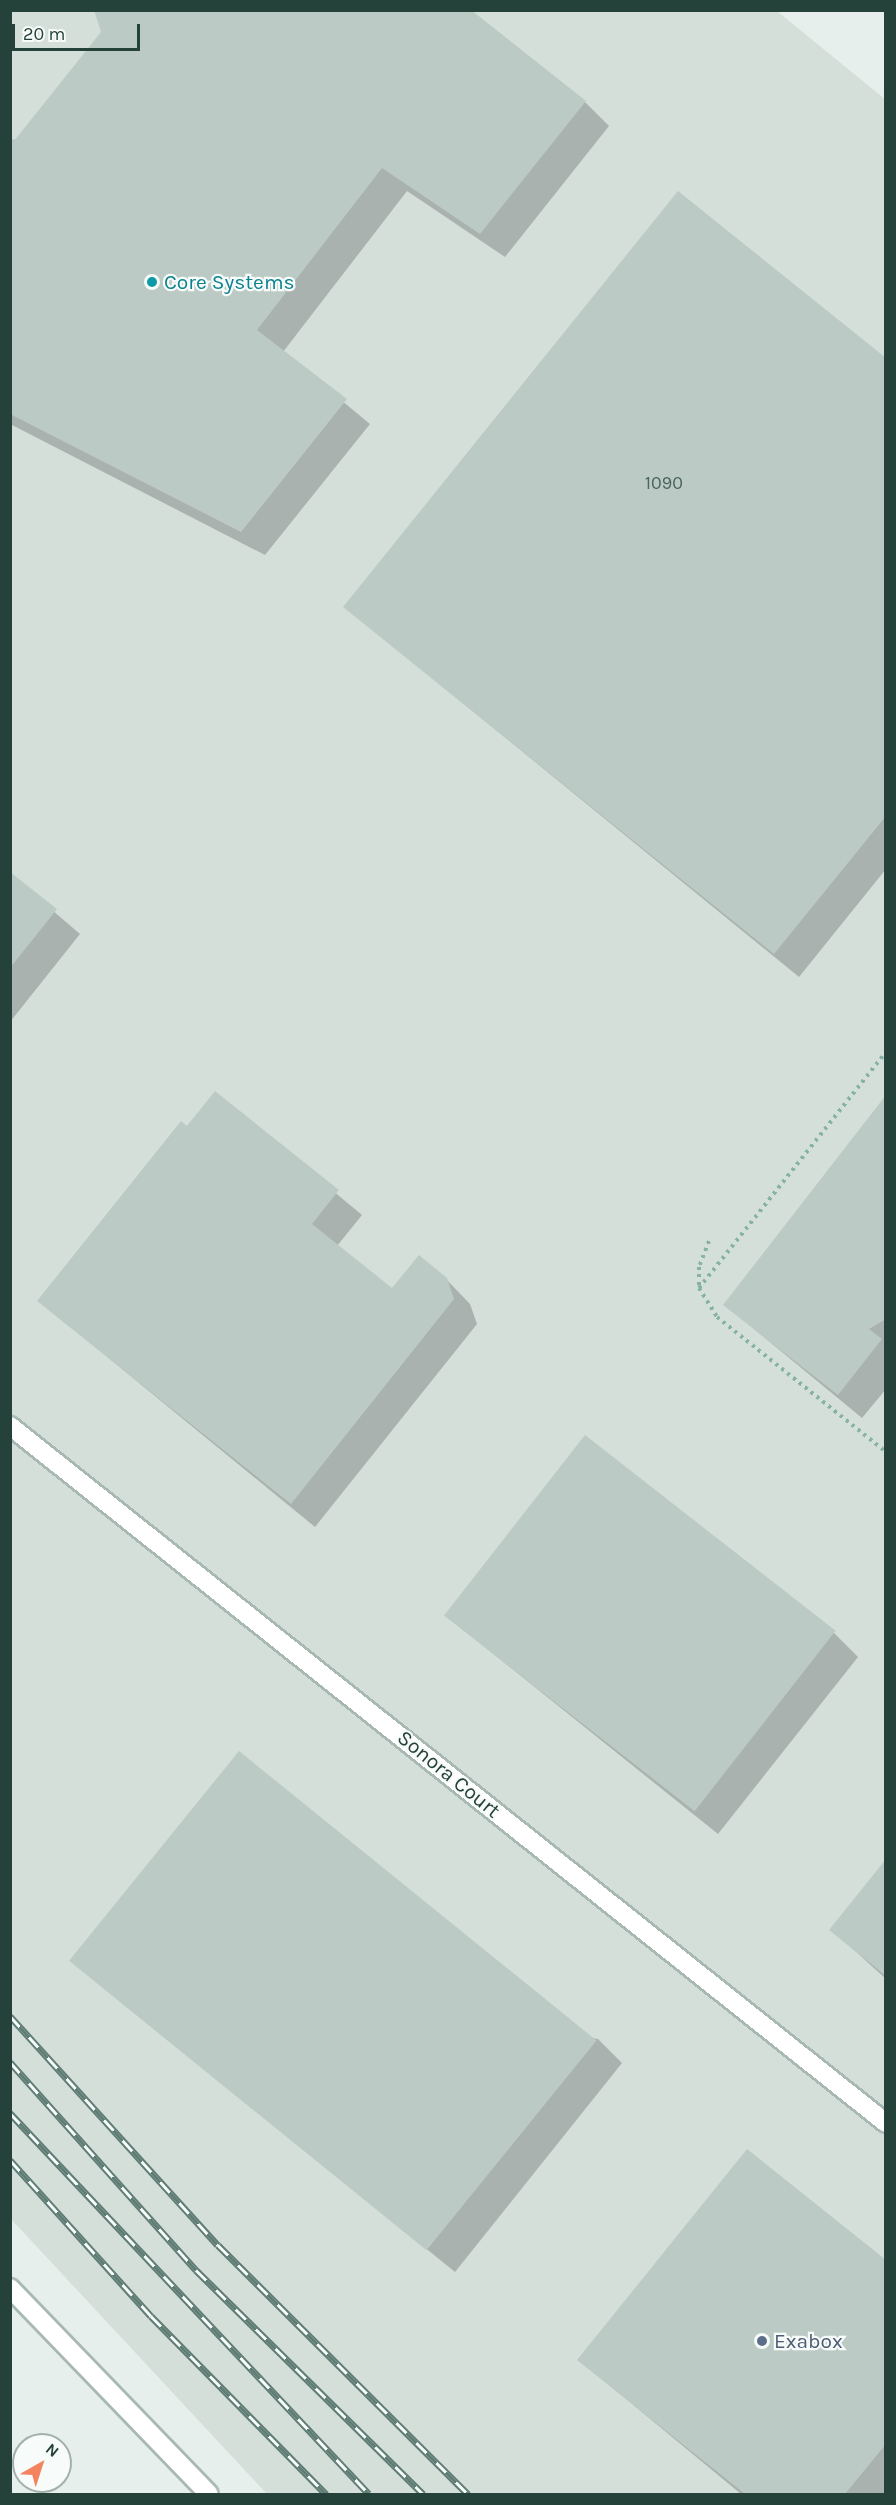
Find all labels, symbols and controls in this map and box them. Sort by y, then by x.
scale bar [15,12,142,50]
text: 20 m [23,23,65,45]
place label: Core Systems [164,269,295,295]
marker: Core Systems [145,275,159,289]
house number: 1090 [645,472,683,494]
street label: Sonora Court [392,1725,506,1823]
place label: Exabox [774,2328,843,2354]
marker: Exabox [755,2334,769,2348]
north arrow [12,2433,72,2493]
text: N [42,2439,63,2461]

